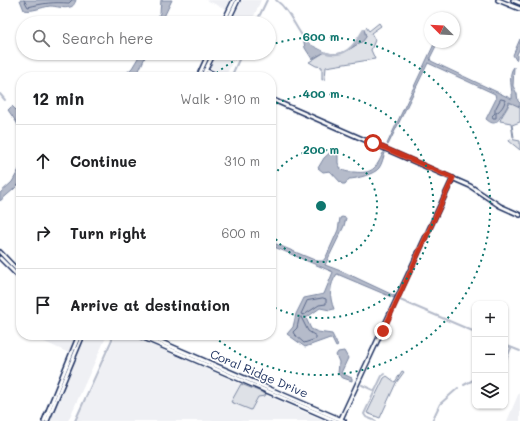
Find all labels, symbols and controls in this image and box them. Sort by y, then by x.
north arrow [424,12,460,48]
search box [16,16,276,60]
icon: search [30,27,52,49]
text: Search here [62,28,153,48]
text: 600 m [303,28,339,44]
text: 400 m [303,85,339,101]
text: 12 min [32,87,84,109]
text: Walk · 910 m [180,90,260,107]
route start [364,134,382,152]
text: 200 m [303,141,339,157]
icon: ahead [32,150,54,172]
text: Continue [70,151,137,171]
text: 310 m [224,152,260,169]
centre of rings [314,199,328,213]
icon: right [32,222,54,244]
text: Turn right [70,223,147,243]
text: 600 m [222,224,260,241]
icon: arrive [32,294,54,316]
text: Arrive at destination [70,295,230,315]
map controls [472,301,508,409]
button: + [472,301,508,337]
route end [374,322,392,340]
button: − [472,337,508,373]
street label: Coral Ridge Drive [208,345,311,401]
button: layers [472,373,508,409]

